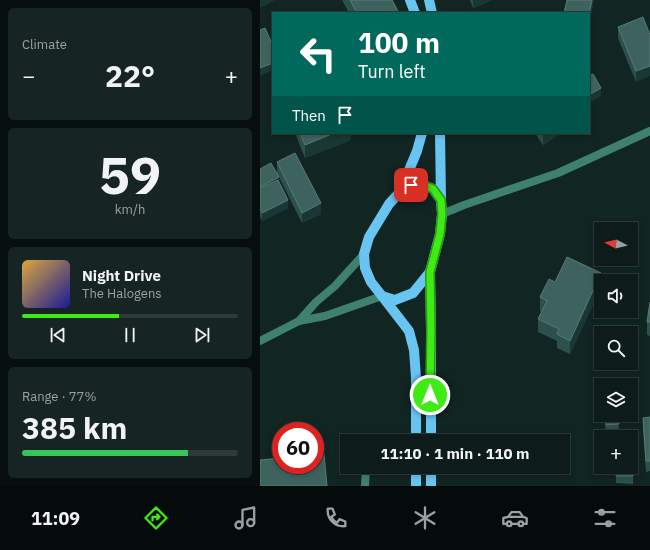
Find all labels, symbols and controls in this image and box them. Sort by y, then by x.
text: 100 m [358,24,440,61]
icon: left [292,28,344,80]
text: Climate [22,36,67,53]
text: 22° [105,56,155,95]
text: Turn left [358,60,426,83]
text: − [22,61,35,90]
text: + [225,61,238,90]
icon: arrive [334,104,356,126]
text: Then [292,106,326,125]
text: 59 [99,141,161,208]
pin [394,168,428,202]
icon: arrive [400,174,422,196]
text: km/h [115,201,145,218]
north arrow [594,222,638,266]
map controls [594,222,638,474]
text: Night Drive [82,266,161,285]
button: sound [594,274,638,318]
text: The Halogens [82,285,162,302]
icon: previous [47,324,69,346]
icon: pause [119,324,141,346]
icon: next [191,324,213,346]
button: search [594,326,638,370]
position arrow [409,374,451,416]
button: layers [594,378,638,422]
text: Range · 77% [22,388,96,405]
text: 385 km [22,408,127,447]
speed limit sign: 60 [272,422,324,474]
button: + [594,430,638,474]
text: 11:10 · 1 min · 110 m [381,444,529,463]
icon: directions [142,504,170,532]
icon: music [232,504,260,532]
icon: phone [322,504,350,532]
icon: climate [411,504,439,532]
icon: car [501,504,529,532]
icon: filters [591,504,619,532]
text: 11:09 [31,507,80,530]

